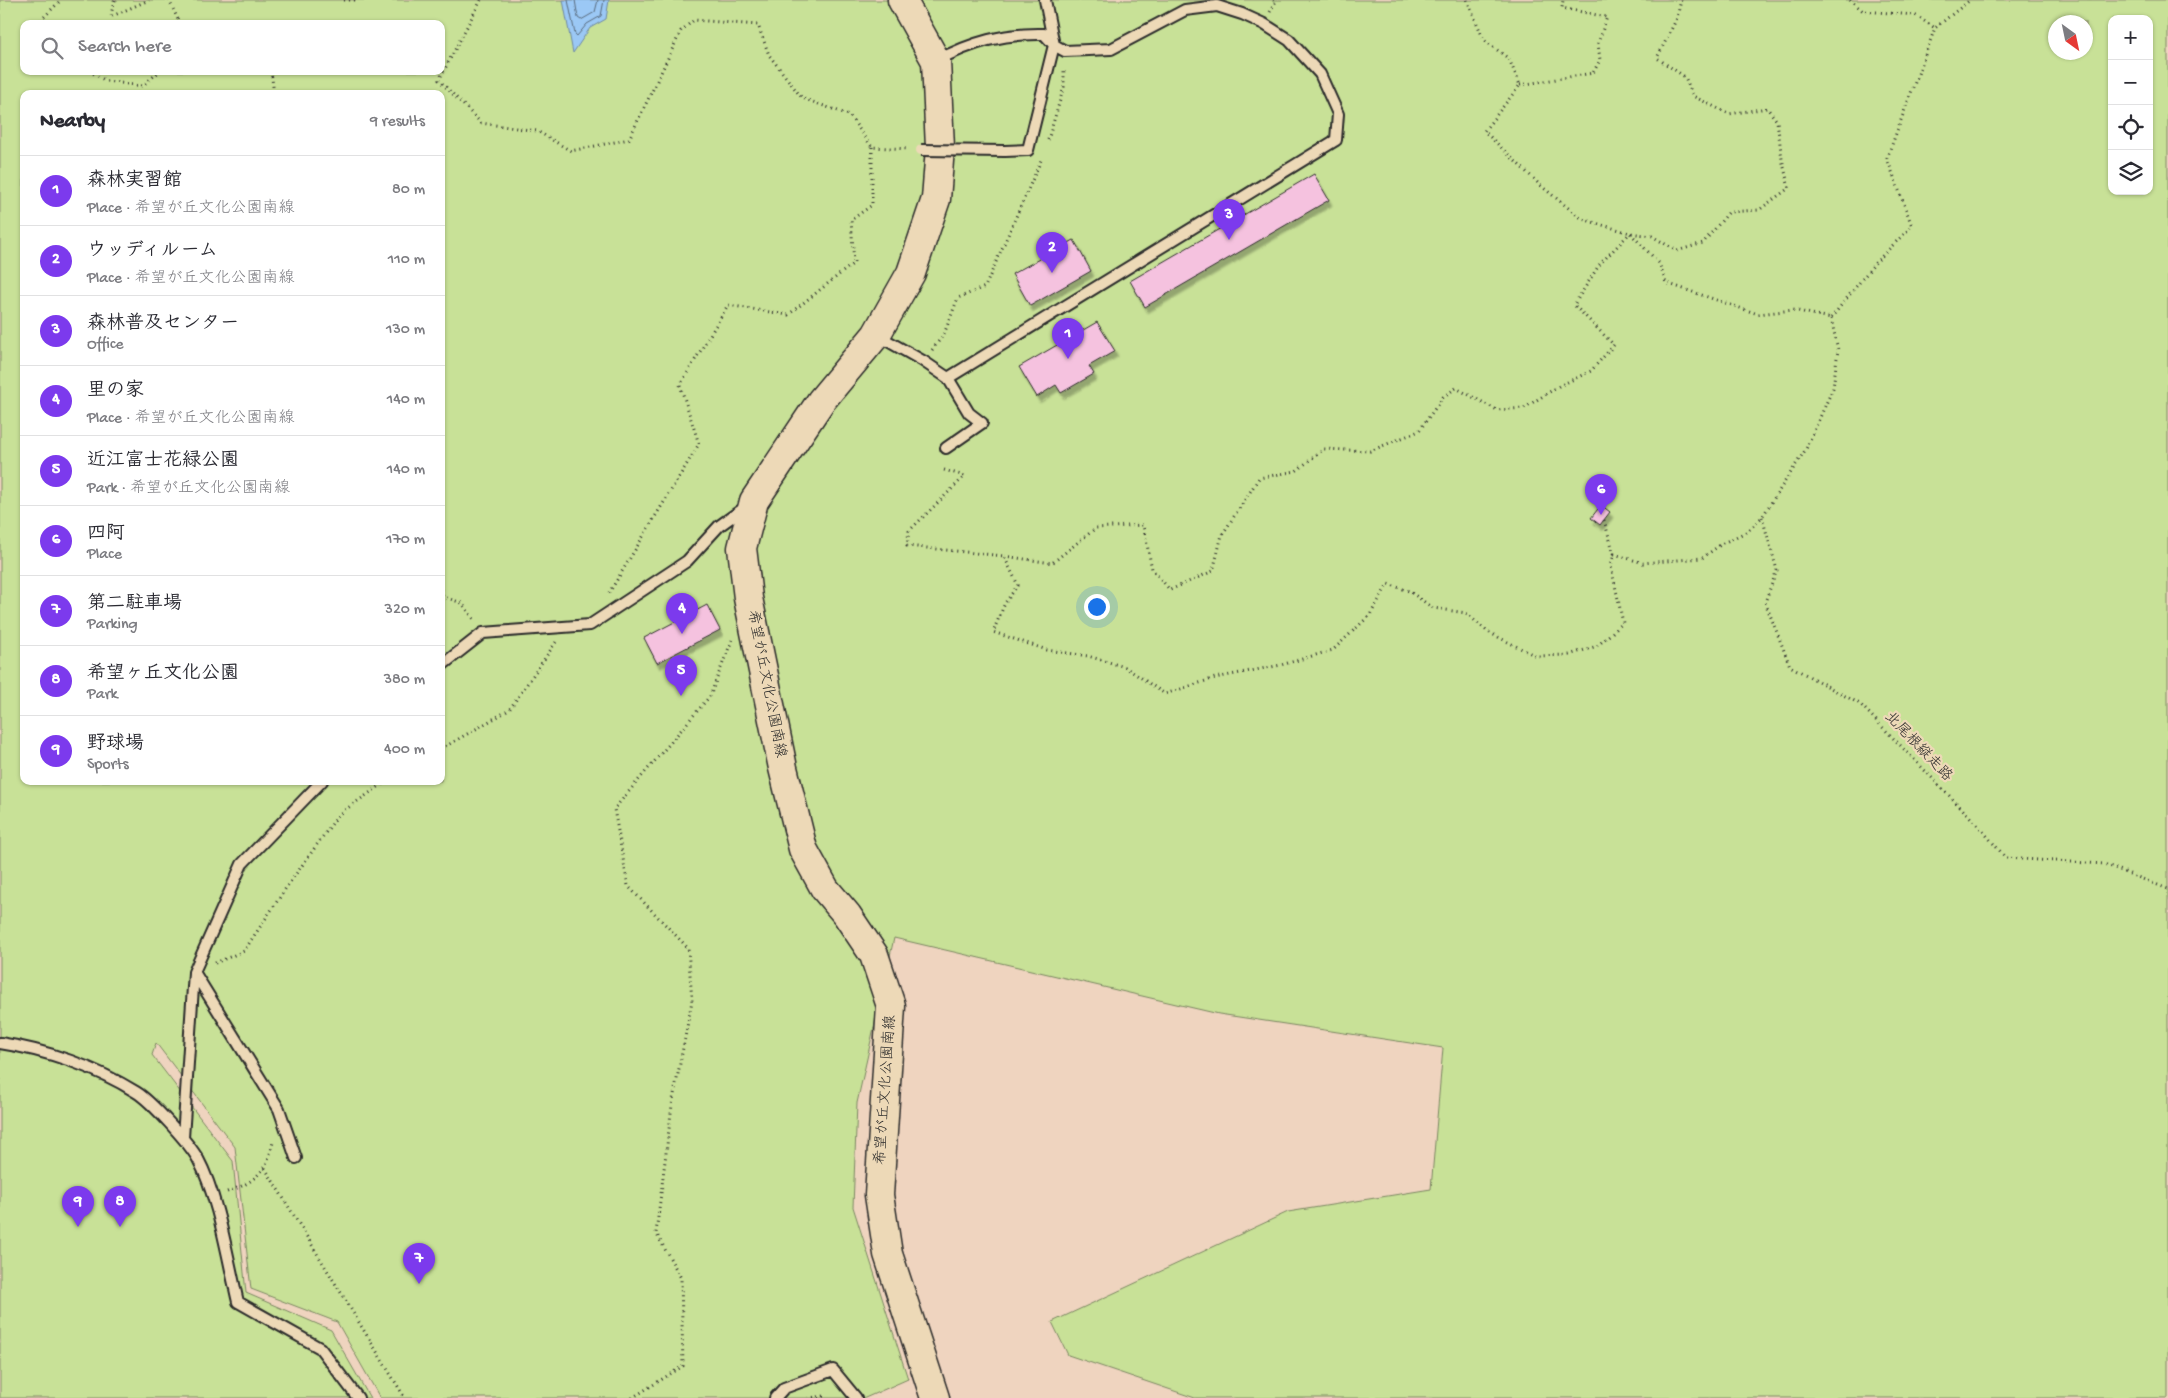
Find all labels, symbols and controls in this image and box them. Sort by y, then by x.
north arrow [2048,15,2093,60]
map controls [2108,15,2153,195]
button: + [2108,15,2153,60]
search box [20,20,445,75]
icon: search [38,34,66,62]
text: Search here [78,36,172,59]
button: − [2108,60,2153,105]
button: locate [2108,105,2153,150]
text: Nearby [40,110,105,135]
text: 9 results [370,113,425,132]
button: layers [2108,150,2153,195]
text: 森林実習館 [87,170,182,193]
text: 1 [53,181,59,200]
text: 80 m [392,181,425,200]
pin: 3 [1213,199,1245,240]
text: Place · 希望が丘文化公園南線 [87,200,295,219]
pin: 2 [1036,232,1068,273]
text: ウッディルーム [87,240,218,263]
text: 2 [52,251,60,270]
text: 110 m [388,251,425,270]
text: Place · 希望が丘文化公園南線 [87,270,295,289]
text: 森林普及センター [87,313,239,336]
pin: 1 [1052,318,1084,359]
text: 3 [52,321,60,340]
text: 130 m [386,321,425,340]
text: Office [87,336,124,355]
text: 里の家 [87,380,144,403]
text: 4 [52,391,60,410]
text: 140 m [387,391,425,410]
text: Place · 希望が丘文化公園南線 [87,410,295,429]
text: 近江富士花緑公園 [87,450,239,473]
text: 5 [52,461,60,480]
text: 140 m [387,461,425,480]
pin: 6 [1585,474,1617,515]
text: Park · 希望が丘文化公園南線 [87,480,290,499]
text: 四阿 [87,523,125,546]
text: 6 [52,531,60,550]
text: 170 m [386,531,425,550]
text: Place [87,546,122,565]
text: 第二駐車場 [87,593,182,616]
pin: 4 [666,593,698,634]
your location [1084,594,1110,620]
text: 7 [52,601,60,620]
text: 320 m [385,601,425,620]
street label: 希望が丘文化公園南線 [743,608,790,759]
text: Parking [87,616,138,635]
pin: 5 [665,655,697,696]
text: 希望ヶ丘文化公園 [87,663,239,686]
text: 8 [52,671,60,690]
text: 380 m [384,671,425,690]
text: Park [87,686,118,705]
street label: 北尾根縦走路 [1880,708,1956,786]
text: 野球場 [87,733,144,756]
text: 9 [52,741,60,760]
text: 400 m [384,741,425,760]
text: Sports [87,756,129,775]
street label: 希望が丘文化公園南線 [871,1014,900,1165]
pin: 9 [62,1186,94,1227]
pin: 8 [104,1186,136,1227]
pin: 7 [403,1243,435,1284]

